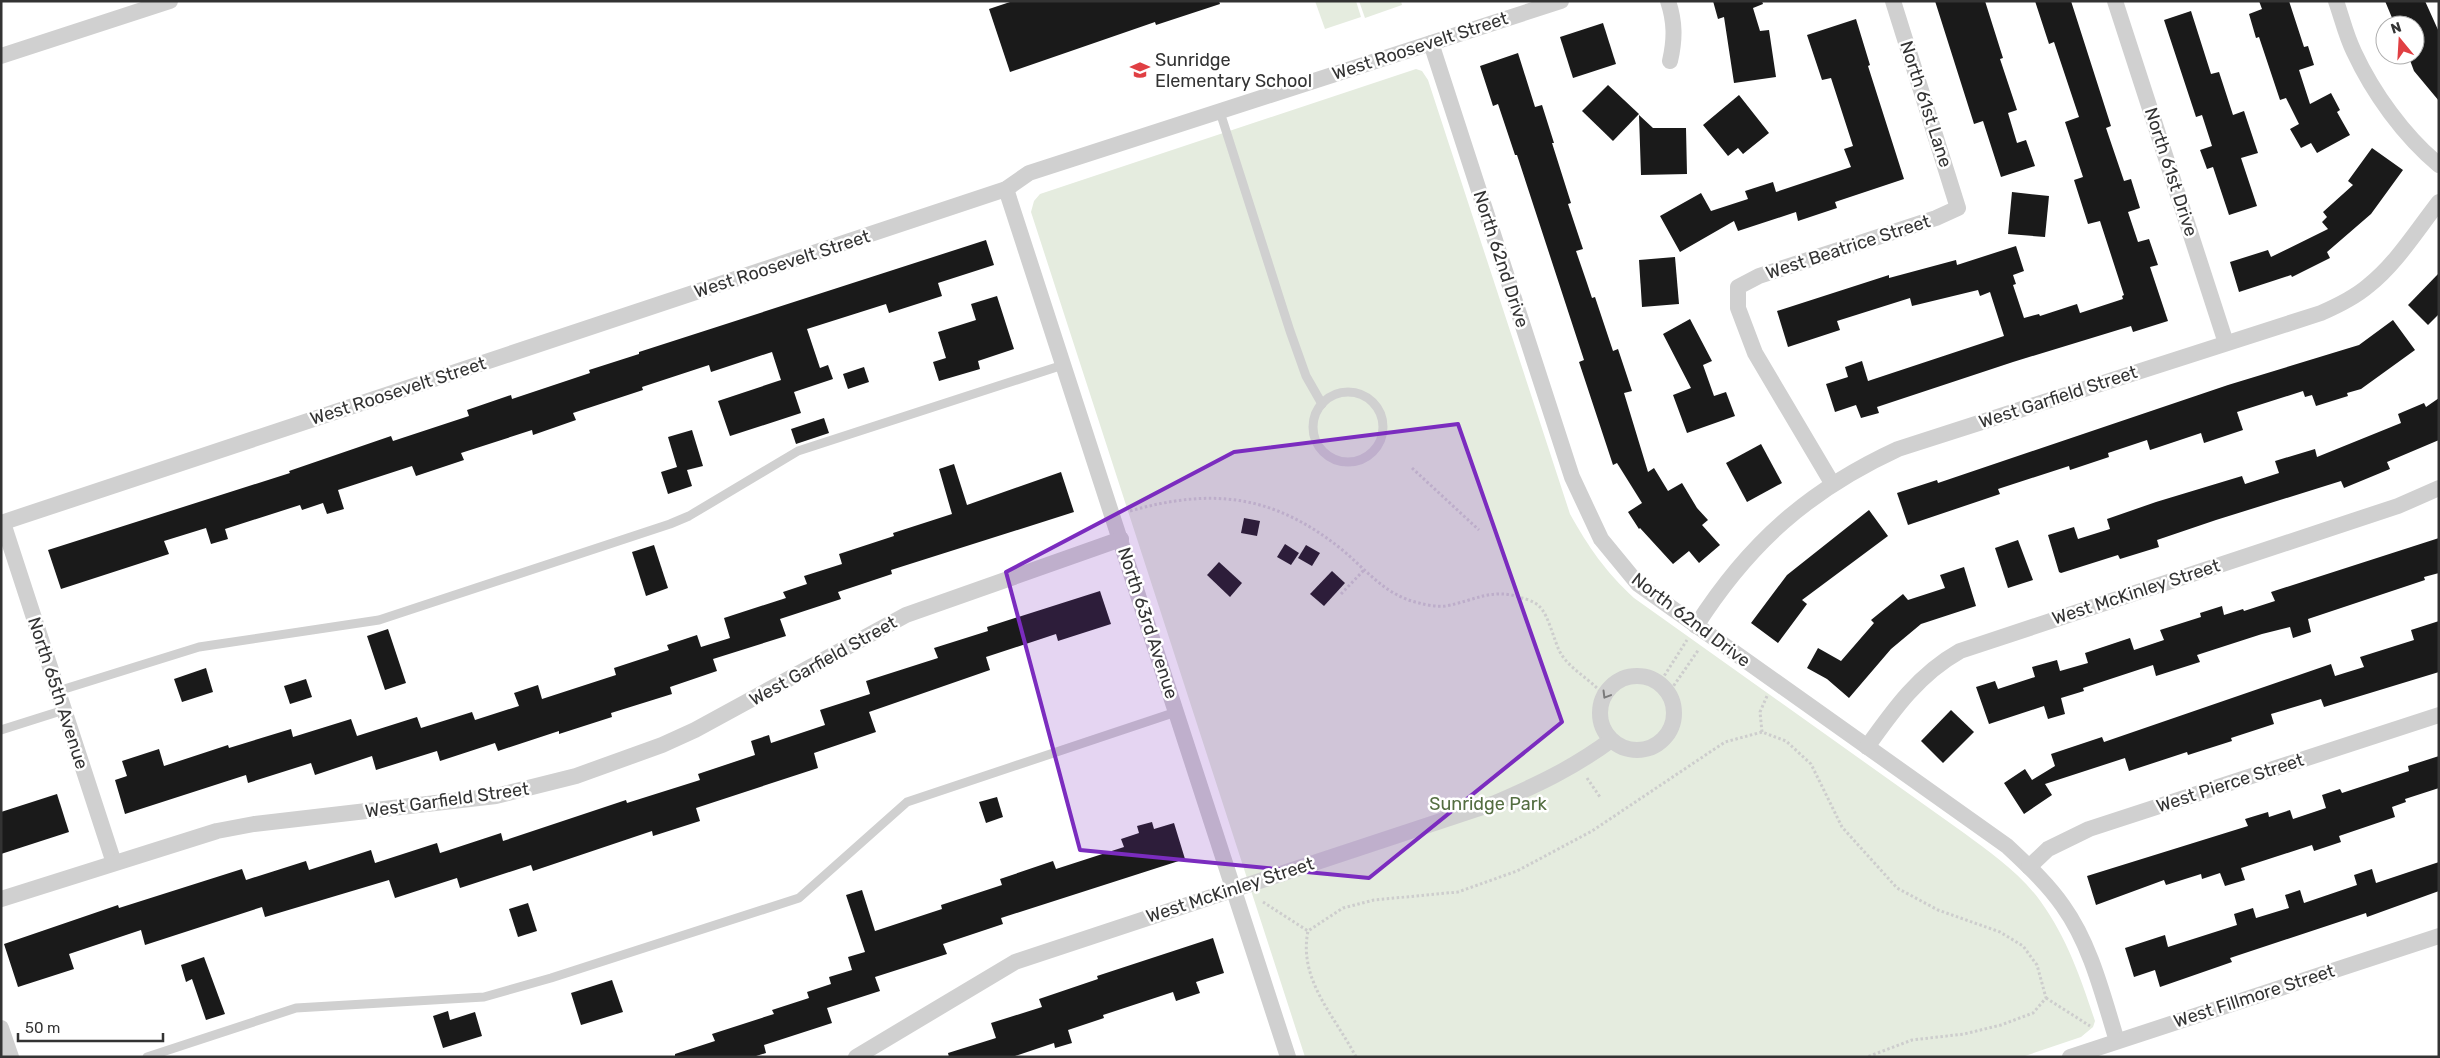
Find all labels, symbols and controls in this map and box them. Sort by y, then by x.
street label: West Roosevelt Street [1329,7,1511,85]
north arrow [2375,15,2425,65]
text: N [2389,18,2404,38]
street label: North 61st Lane [1895,38,1957,170]
place label: Sunridge Elementary School [1155,49,1312,92]
school or university icon: Sunridge Elementary School [1129,59,1151,81]
street label: North 61st Drive [2140,105,2202,239]
street label: North 62nd Drive [1468,188,1534,330]
street label: West Beatrice Street [1763,210,1933,284]
street label: West Roosevelt Street [691,225,873,303]
street label: West Roosevelt Street [307,352,489,430]
street label: West Garfield Street [1976,361,2140,433]
street label: North 63rd Avenue [1113,544,1183,702]
street label: West McKinley Street [2049,554,2223,630]
street label: North 62nd Drive [1627,568,1755,672]
street label: West Garfield Street [745,611,901,711]
street label: North 65th Avenue [23,614,93,772]
one-way arrow [1603,690,1613,699]
street label: West Pierce Street [2153,749,2307,817]
street label: West Garfield Street [364,778,530,822]
park label: Sunridge Park [1429,793,1547,815]
street label: West McKinley Street [1143,852,1317,928]
street label: West Fillmore Street [2171,960,2337,1032]
scale bar [18,1010,162,1042]
text: 50 m [25,1019,60,1037]

